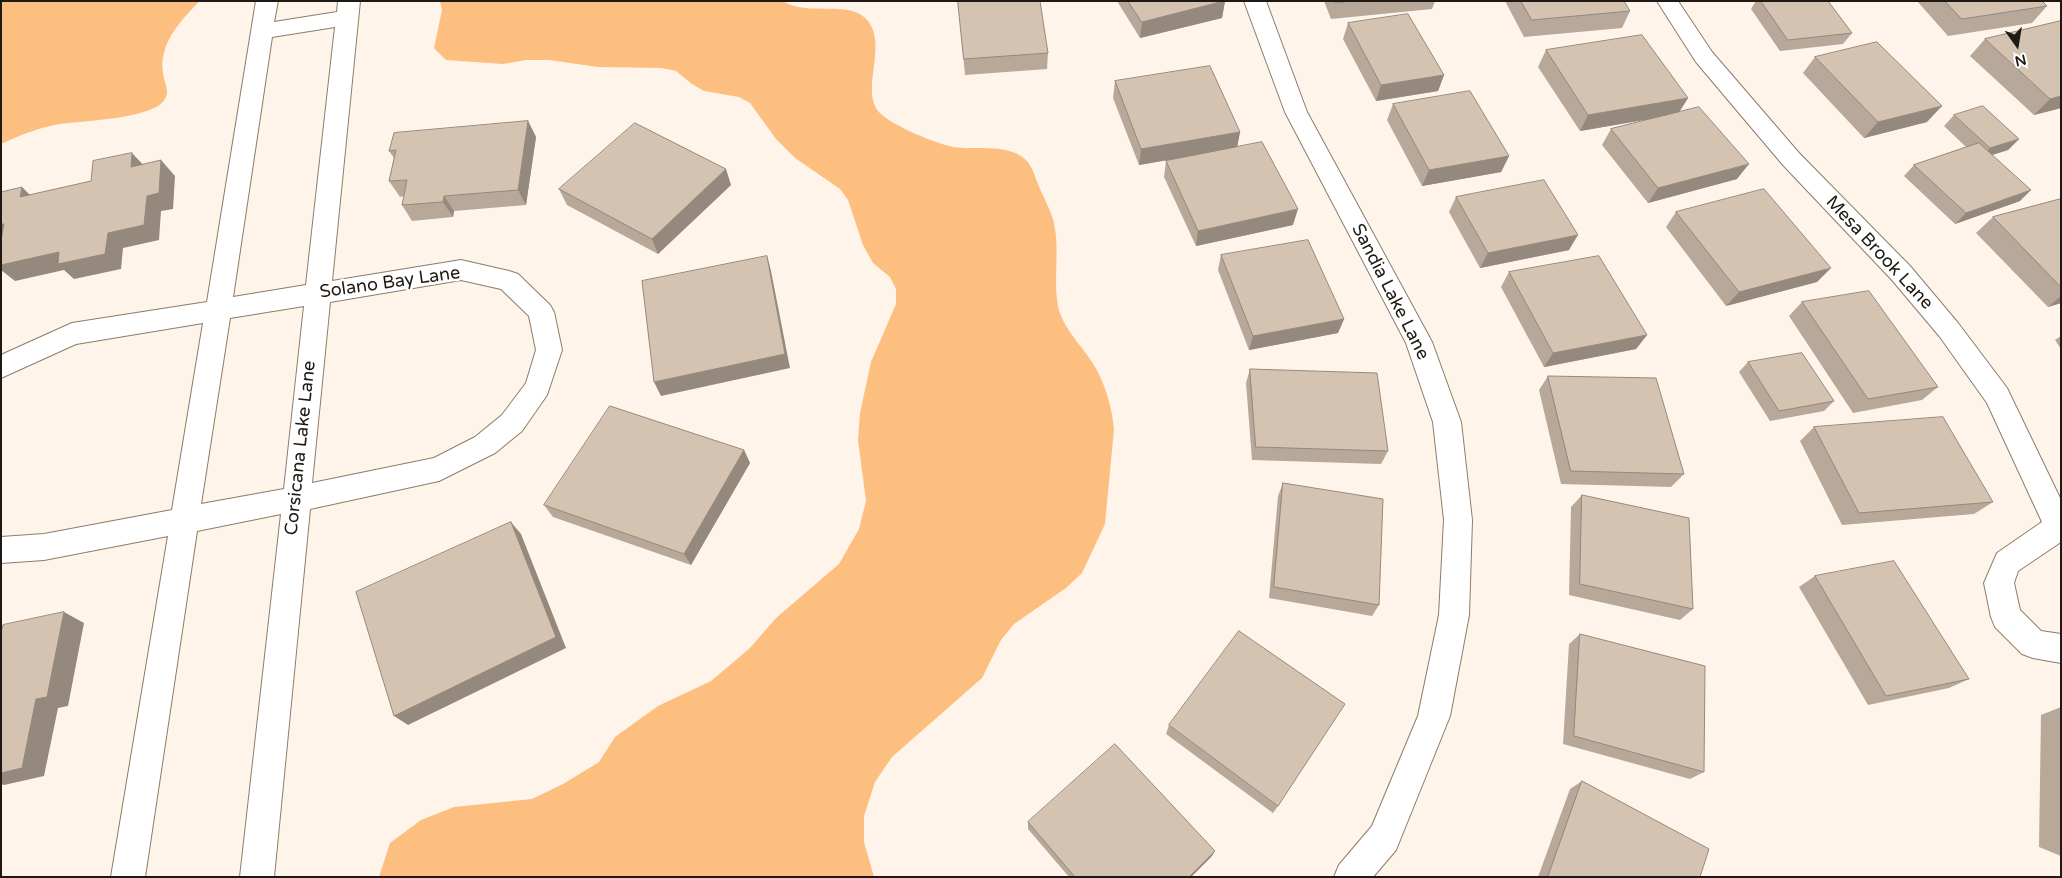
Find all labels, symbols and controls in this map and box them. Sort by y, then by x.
north arrow [1992,20,2042,70]
text: N [2013,51,2028,70]
street label: Mesa Brook Lane [1821,192,1937,314]
street label: Sandia Lake Lane [1346,221,1434,363]
street label: Solano Bay Lane [318,262,462,304]
street label: Corsicana Lake Lane [281,360,321,536]

